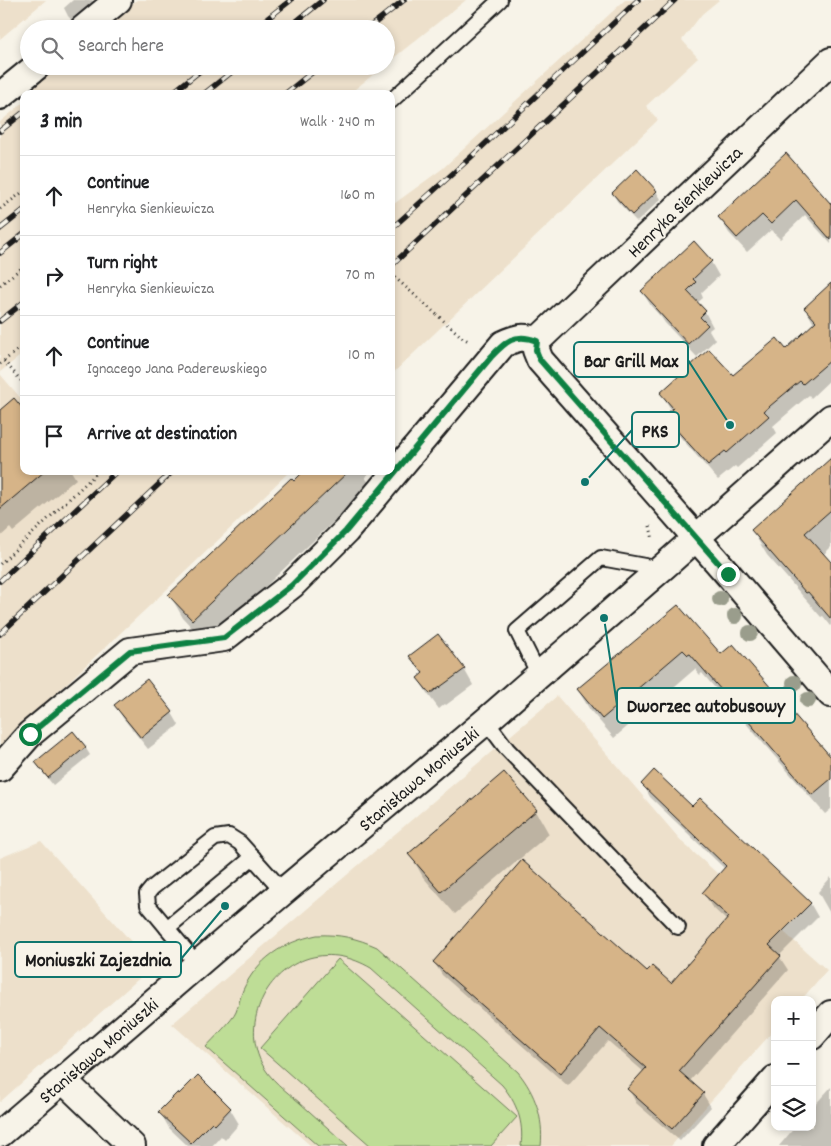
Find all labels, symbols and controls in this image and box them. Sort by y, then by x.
search box [20,20,395,75]
icon: search [38,34,66,62]
text: Search here [78,34,164,61]
text: 3 min [40,108,82,138]
text: Walk · 240 m [300,111,375,134]
street label: Henryka Sienkiewicza [623,141,751,266]
text: Continue [87,171,149,198]
icon: ahead [40,182,68,210]
text: 160 m [340,184,375,207]
text: Henryka Sienkiewicza [87,198,214,221]
text: Turn right [87,251,158,278]
icon: right [40,262,68,290]
text: 70 m [345,264,375,287]
text: Henryka Sienkiewicza [87,278,214,301]
text: Continue [87,331,149,358]
icon: ahead [40,342,68,370]
callout: Bar Grill Max [574,342,688,377]
text: 10 m [348,344,375,367]
text: Bar Grill Max [584,349,679,377]
text: Ignacego Jana Paderewskiego [87,358,267,381]
callout: PKS [632,412,679,447]
text: PKS [641,419,669,447]
icon: arrive [40,422,68,450]
text: Arrive at destination [87,422,237,449]
route end [717,563,740,586]
callout: Dworzec autobusowy [617,688,795,723]
text: Dworzec autobusowy [627,694,786,722]
street label: Stanisława Moniuszki [354,722,487,840]
route start [19,723,42,746]
callout: Moniuszki Zajezdnia [15,942,181,977]
text: Moniuszki Zajezdnia [25,948,172,976]
street label: Stanisława Moniuszki [34,993,166,1112]
map controls [771,996,816,1131]
button: + [771,996,816,1041]
button: − [771,1041,816,1086]
button: layers [771,1086,816,1131]

